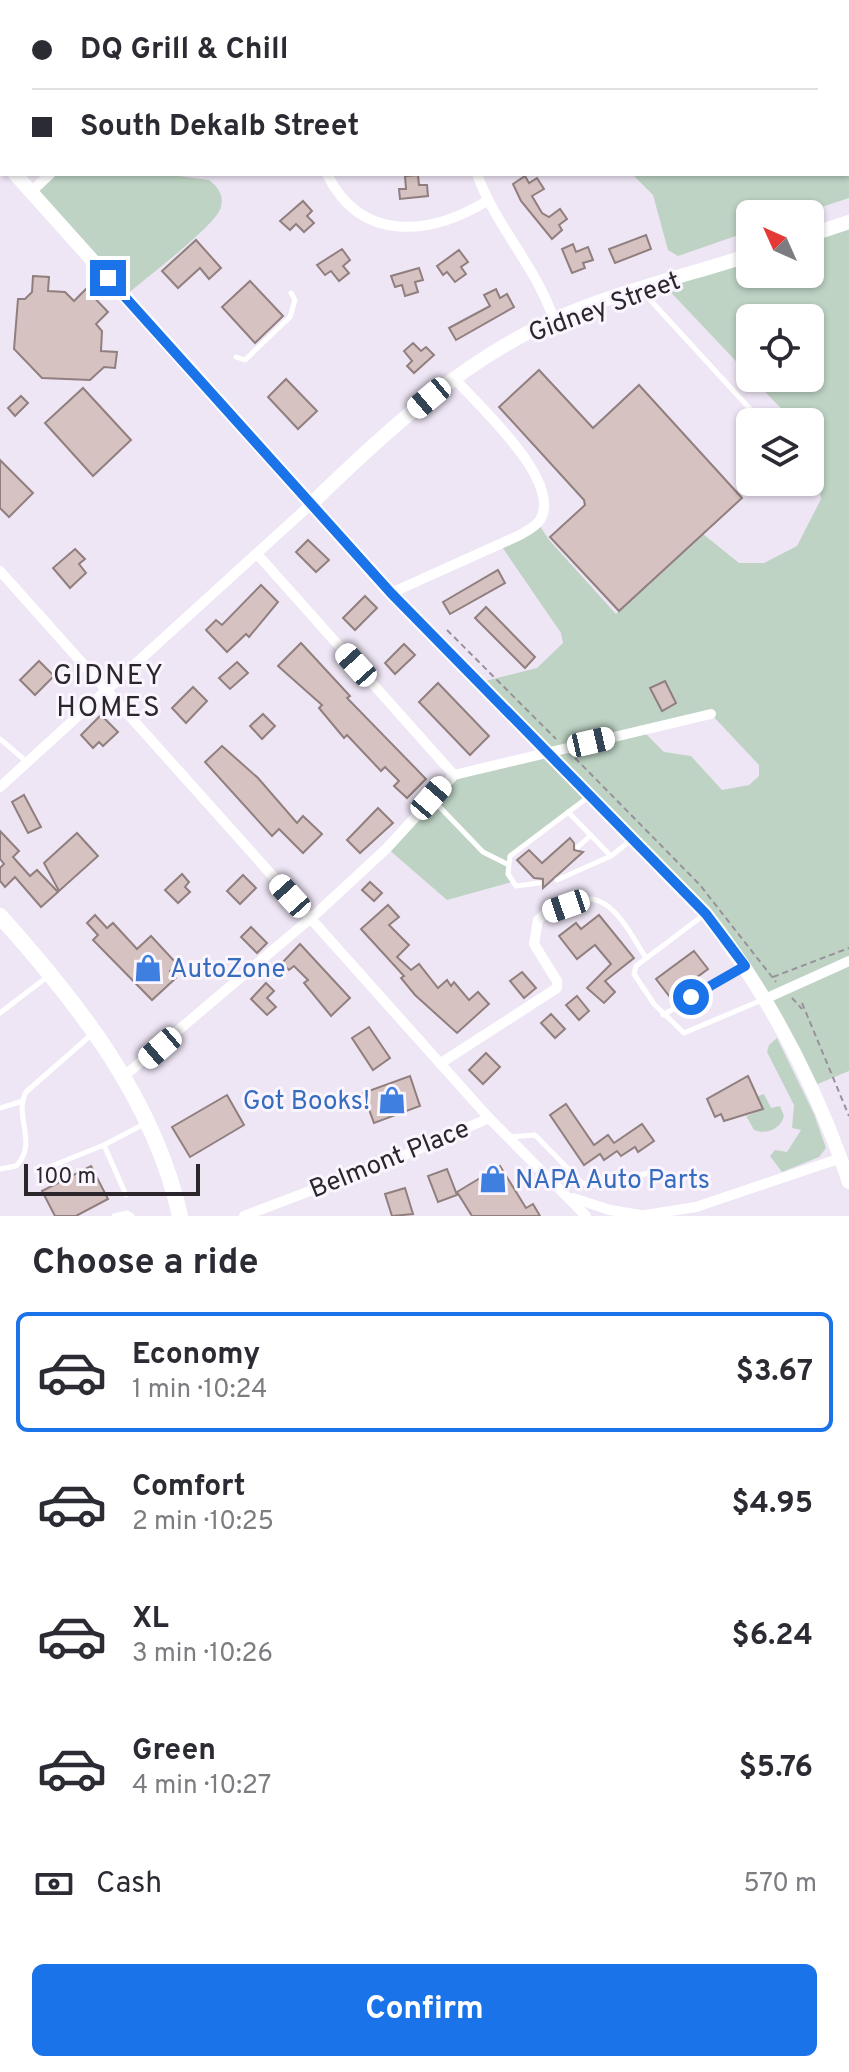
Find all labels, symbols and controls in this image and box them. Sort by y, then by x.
text: DQ Grill & Chill [80,32,288,69]
text: South Dekalb Street [80,109,359,146]
north arrow [736,200,824,288]
map controls [736,200,824,496]
route end [90,260,126,296]
street label: Gidney Street [524,266,685,351]
button: locate [736,304,824,392]
car [403,373,455,423]
button: layers [736,408,824,496]
car [331,639,381,691]
district label: GIDNEY HOMES [53,659,165,727]
car [565,725,617,759]
car [406,772,456,824]
car [265,870,315,922]
car [539,887,593,925]
shop icon: AutoZone [133,953,163,983]
place label: AutoZone [170,954,286,987]
route start [673,979,709,1015]
car [134,1023,186,1073]
shop icon: Got Books! [377,1085,407,1115]
place label: Got Books! [243,1086,370,1119]
street label: Belmont Place [305,1113,475,1207]
scale bar [24,1160,200,1196]
text: 100 m [36,1164,96,1191]
shop icon: NAPA Auto Parts [478,1164,508,1194]
place label: NAPA Auto Parts [515,1165,710,1198]
text: Choose a ride [32,1241,258,1287]
icon: car [36,1336,108,1408]
text: Economy [132,1337,260,1374]
text: $3.67 [736,1354,813,1391]
text: 1 min · 10:24 [132,1374,267,1407]
icon: car [36,1468,108,1540]
text: Comfort [132,1469,245,1506]
text: $4.95 [732,1486,813,1523]
text: 2 min · 10:25 [132,1506,274,1539]
icon: car [36,1600,108,1672]
text: XL [132,1601,169,1638]
text: $6.24 [732,1618,813,1655]
text: 3 min · 10:26 [132,1638,273,1671]
icon: car [36,1732,108,1804]
text: Green [132,1733,216,1770]
text: $5.76 [739,1750,813,1787]
text: 4 min · 10:27 [132,1770,271,1803]
icon: cash [32,1862,76,1906]
text: Cash [96,1866,162,1903]
text: 570 m [743,1868,817,1901]
button: Confirm [32,1964,817,2056]

